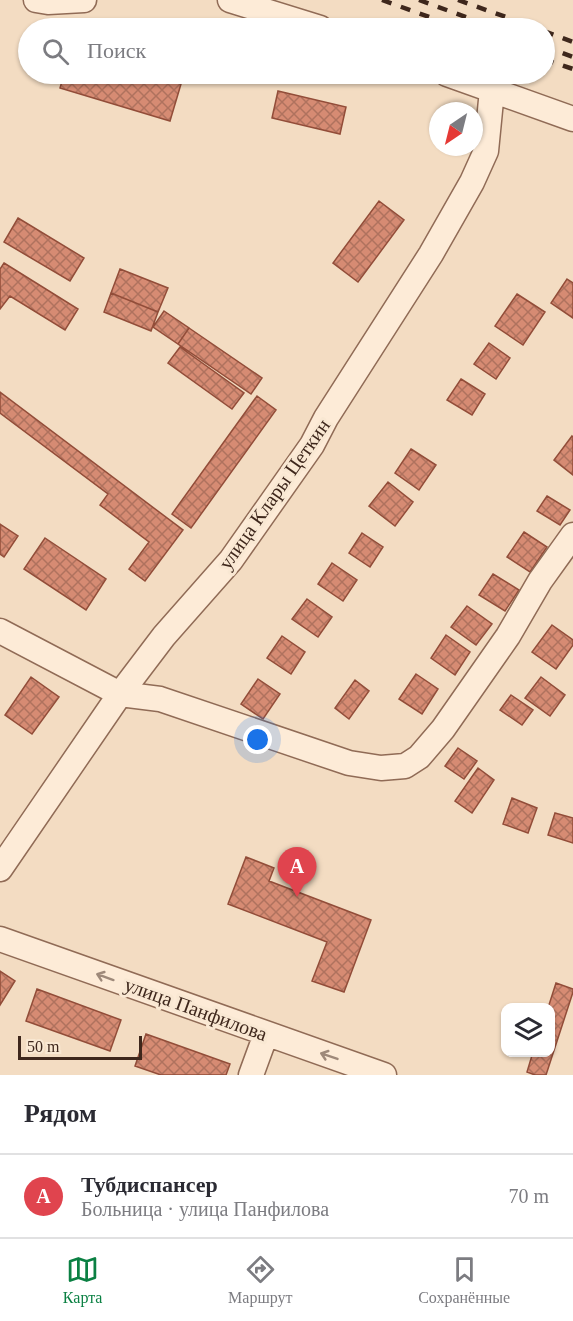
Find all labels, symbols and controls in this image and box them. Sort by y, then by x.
search box [18,18,555,84]
icon: search [39,35,72,68]
text: Поиск [87,38,146,63]
north arrow [429,102,483,156]
street label: улица Клары Цеткин [214,414,335,574]
your location [243,725,272,754]
pin: A [278,848,316,897]
one-way arrow [97,970,115,981]
street label: улица Панфилова [121,973,270,1046]
map controls [501,1003,555,1057]
button: layers [501,1003,555,1057]
scale bar [18,1033,142,1060]
text: 50 m [27,1038,59,1055]
one-way arrow [320,1050,339,1061]
text: Рядом [24,1099,97,1128]
text: Тубдиспансер [81,1172,218,1197]
text: A [36,1185,51,1207]
text: 70 m [508,1185,549,1207]
text: Больница · улица Панфилова [81,1198,329,1220]
tab: Карта [63,1253,102,1307]
tab: Маршрут [228,1253,293,1307]
tab: Сохранённые [418,1253,510,1307]

